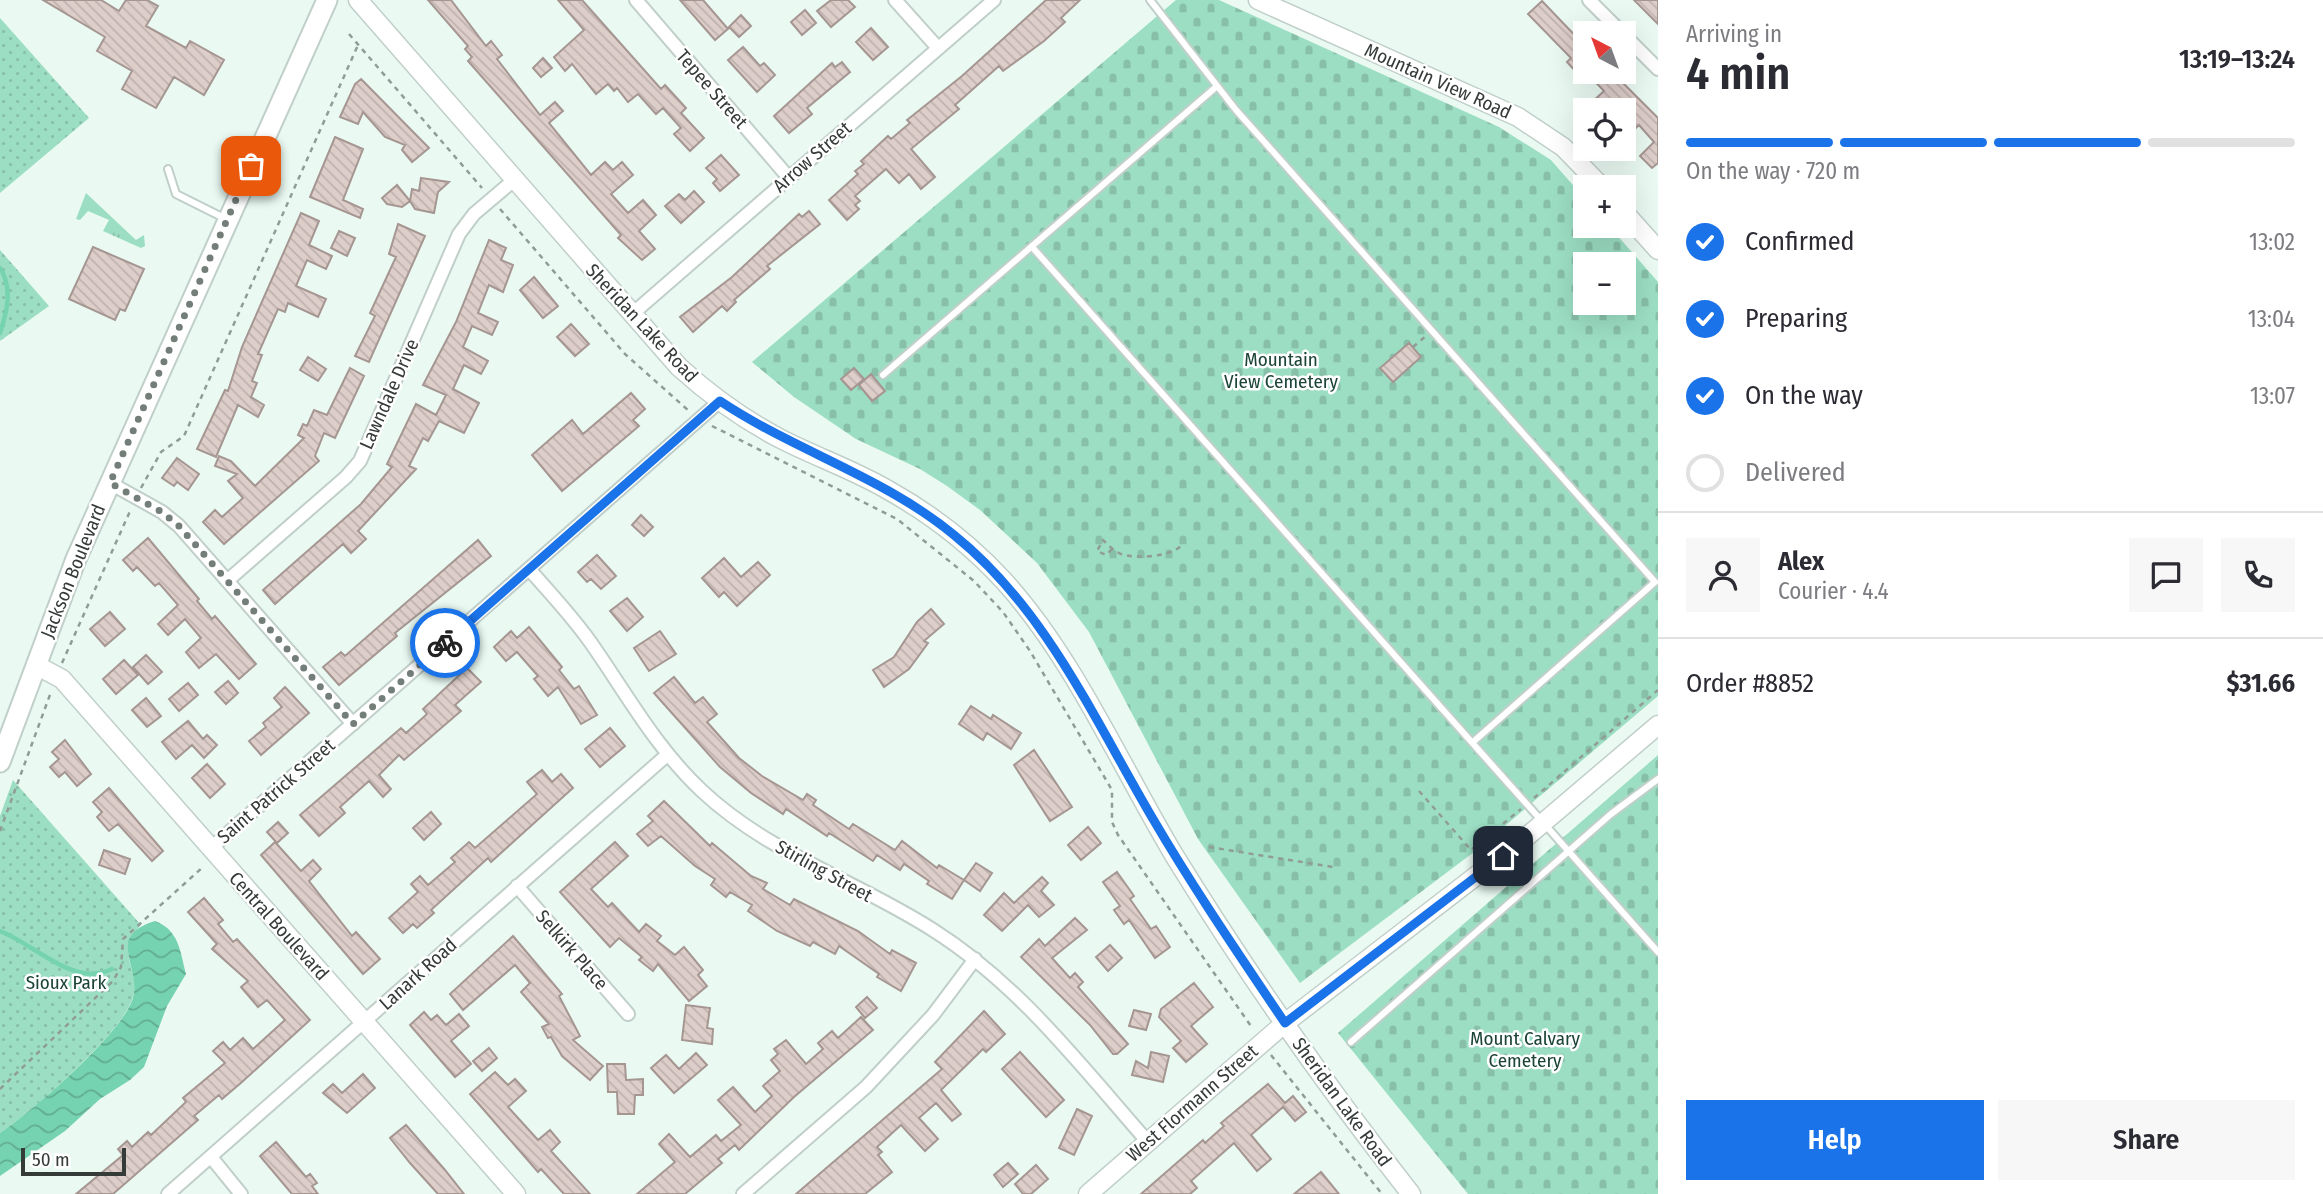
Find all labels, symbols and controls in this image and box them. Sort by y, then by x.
text: Arriving in [1686,20,1782,48]
north arrow [1573,21,1636,84]
map controls [1573,21,1636,315]
street label: Mountain View Road [1361,38,1515,124]
text: 13:19–13:24 [2179,44,2295,75]
street label: Tepee Street [671,45,753,134]
text: 4 min [1686,46,1790,101]
button: locate [1573,98,1636,161]
street label: Arrow Street [768,116,856,197]
pin [221,136,281,196]
icon: bag [232,147,270,185]
text: On the way · 720 m [1686,157,1860,185]
button: + [1573,175,1636,238]
icon: check [1686,223,1724,261]
text: Confirmed [1745,226,1855,257]
text: 13:02 [2249,228,2295,256]
button: − [1573,252,1636,315]
street label: Sheridan Lake Road [581,259,703,387]
icon: check [1686,300,1724,338]
text: Preparing [1745,303,1847,334]
text: 13:04 [2248,305,2295,333]
street label: Lawndale Drive [354,335,424,453]
park label: Mountain View Cemetery [1224,348,1338,393]
icon: check [1686,377,1724,415]
text: On the way [1745,380,1863,411]
text: 13:07 [2250,382,2295,410]
text: Delivered [1745,457,1846,488]
street label: Jackson Boulevard [36,501,110,641]
button: person [1686,538,1760,612]
button: chat [2129,538,2203,612]
button: phone [2221,538,2295,612]
text: Alex [1778,546,1824,577]
text: Courier · 4.4 [1778,577,1889,605]
courier [410,608,480,678]
icon: bike [426,624,464,662]
text: Order #8852 [1686,668,1814,699]
text: $31.66 [2226,668,2295,699]
street label: Saint Patrick Street [213,733,340,848]
pin [1473,826,1533,886]
street label: Stirling Street [772,835,877,907]
icon: home [1484,837,1522,875]
street label: Central Boulevard [224,867,334,985]
street label: Selkirk Place [531,905,613,995]
street label: Lanark Road [375,933,461,1015]
park label: Sioux Park [26,971,106,994]
park label: Mount Calvary Cemetery [1470,1027,1581,1072]
street label: Sheridan Lake Road [1288,1033,1396,1171]
street label: West Flormann Street [1121,1039,1263,1166]
button: Help [1686,1100,1984,1180]
button: Share [1998,1100,2295,1180]
scale bar [21,1145,126,1177]
text: 50 m [32,1148,70,1171]

